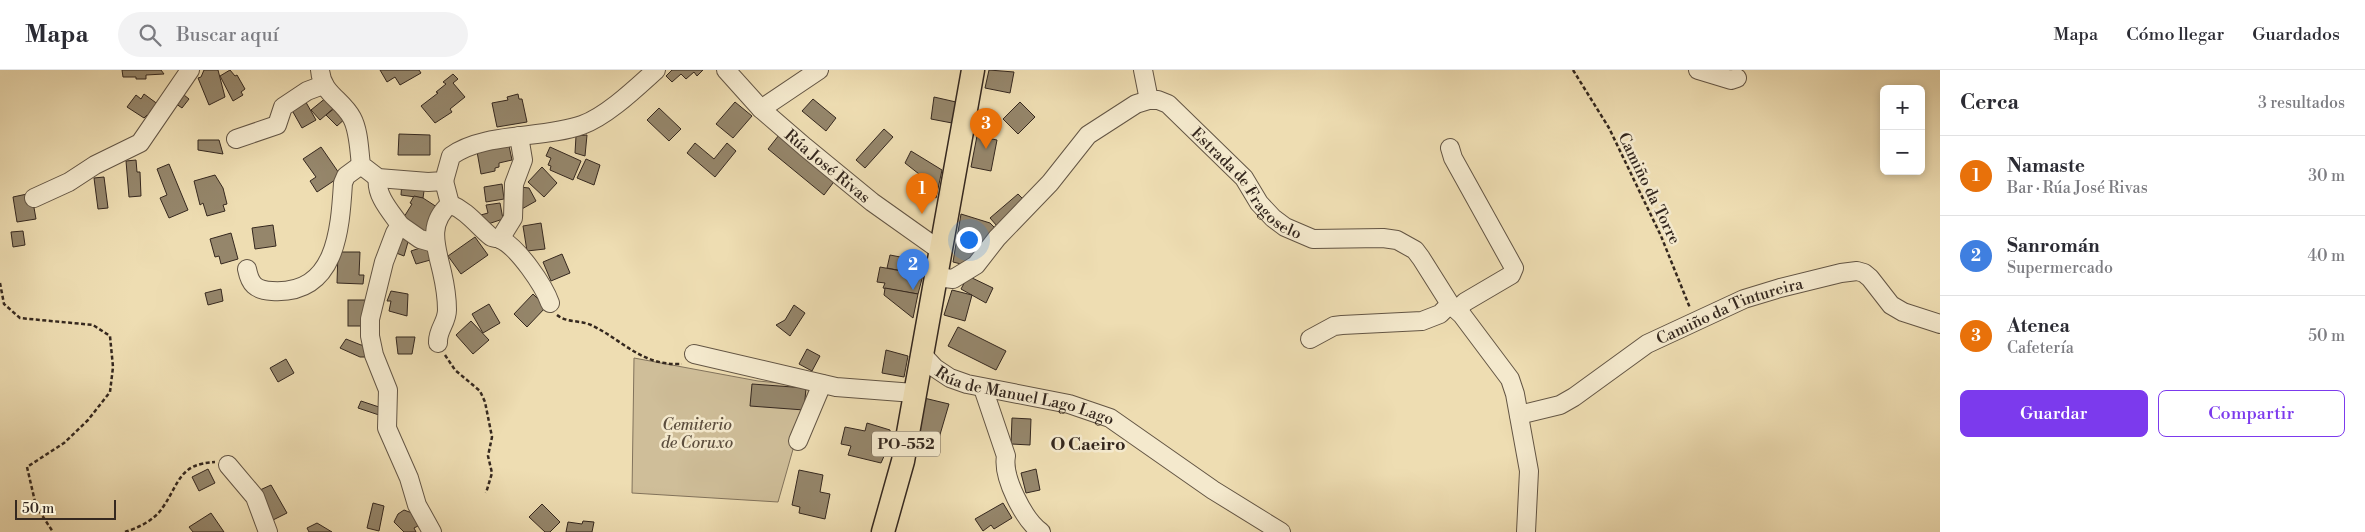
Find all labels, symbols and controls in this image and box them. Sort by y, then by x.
search box [118,12,468,57]
text: Mapa [25,20,88,50]
icon: search [136,21,164,49]
text: Buscar aquí [176,23,279,47]
text: Mapa [2054,23,2098,46]
text: Cómo llegar [2126,23,2224,46]
text: Guardados [2252,23,2340,46]
map controls [1880,85,1925,175]
button: + [1880,85,1925,130]
text: Cerca [1960,90,2019,116]
text: 3 resultados [2258,93,2345,113]
pin: 3 [970,108,1002,149]
street label: Estrada de Fragoselo [1187,123,1305,244]
street label: Rúa José Rivas [780,125,874,208]
street label: Camiño da Torre [1613,129,1685,247]
button: − [1880,130,1925,175]
text: Namaste [2007,154,2085,178]
text: 1 [1972,166,1980,186]
text: 30 m [2308,166,2345,186]
pin: 1 [906,173,938,214]
text: Bar · Rúa José Rivas [2007,178,2148,198]
your location [956,227,982,253]
text: Sanromán [2007,234,2100,258]
text: 2 [1971,246,1981,266]
text: 40 m [2308,246,2345,266]
pin: 2 [897,249,929,290]
text: Supermercado [2007,258,2113,278]
street label: Camiño da Tintureira [1653,273,1806,349]
text: Atenea [2007,314,2070,338]
text: 3 [1971,326,1981,346]
text: 50 m [2308,326,2345,346]
text: Cafetería [2007,338,2074,358]
street label: Rúa de Manuel Lago Lago [931,362,1117,430]
button: Guardar [1960,390,2148,437]
button: Compartir [2158,390,2345,437]
park label: Cemiterio de Coruxo [661,415,733,453]
road number: PO-552 [872,432,940,456]
district label: O Caeiro [1050,433,1126,456]
scale bar [15,497,116,520]
text: 50 m [22,500,54,518]

